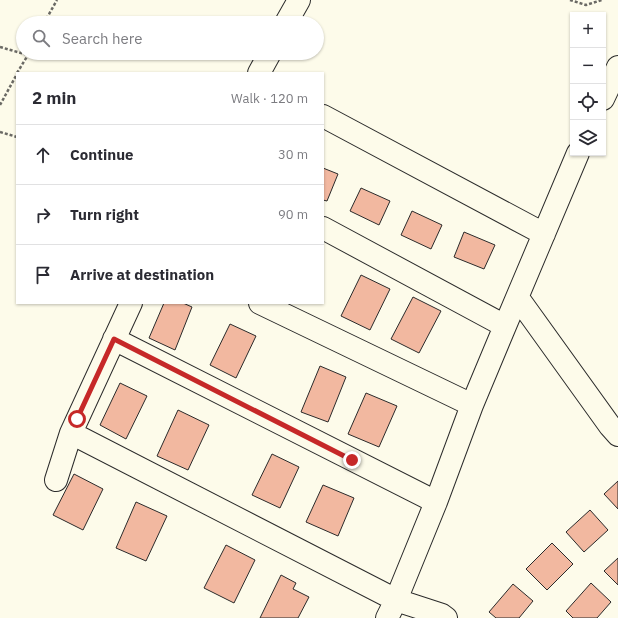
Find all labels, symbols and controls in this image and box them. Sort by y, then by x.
map controls [570,12,606,156]
button: + [570,12,606,48]
search box [16,16,324,60]
icon: search [30,27,52,49]
text: Search here [62,29,142,48]
button: − [570,48,606,84]
button: locate [570,84,606,120]
text: 2 min [32,87,76,109]
text: Walk · 120 m [231,90,308,107]
button: layers [570,120,606,156]
icon: ahead [32,144,54,166]
text: Continue [70,145,134,164]
text: 30 m [278,146,308,163]
icon: right [32,204,54,226]
text: Turn right [70,205,139,224]
text: 90 m [278,206,308,223]
icon: arrive [32,264,54,286]
text: Arrive at destination [70,265,214,284]
route start [68,410,86,428]
route end [343,451,361,469]

